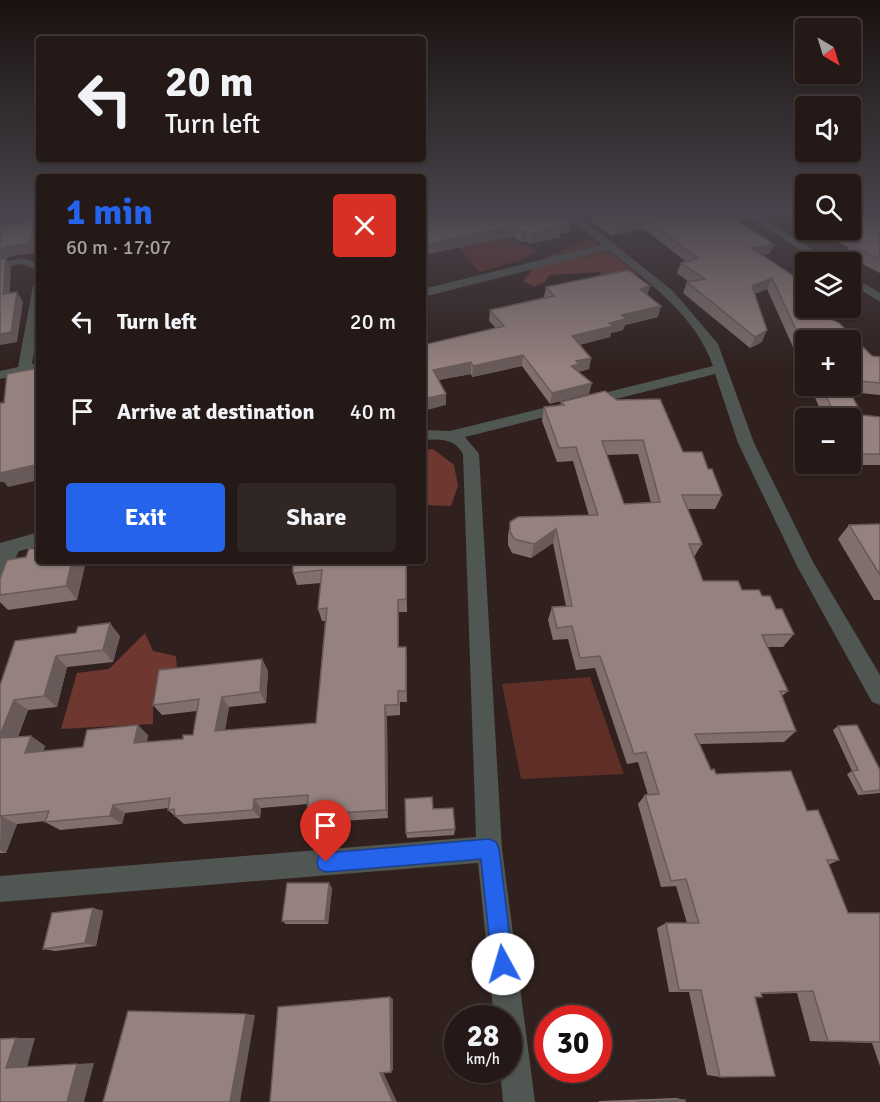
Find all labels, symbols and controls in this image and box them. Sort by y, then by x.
north arrow [795,18,861,84]
map controls [795,18,861,474]
text: 20 m [165,57,254,108]
icon: left [66,60,144,138]
button: sound [795,96,861,162]
text: Turn left [165,108,260,141]
button: search [795,174,861,240]
text: 1 min [66,190,153,235]
button: close [333,194,396,257]
text: 60 m · 17:07 [66,235,171,260]
button: layers [795,252,861,318]
icon: left [66,305,99,338]
text: Turn left [117,308,197,335]
text: 20 m [350,308,396,335]
button: + [795,330,861,396]
icon: arrive [66,395,99,428]
text: Arrive at destination [117,398,314,425]
text: 40 m [350,398,396,425]
button: − [795,408,861,474]
button: Exit [66,483,225,552]
button: Share [237,483,396,552]
pin [300,800,351,862]
icon: arrive [309,809,342,842]
position arrow [471,932,535,996]
speed limit sign: 30 [534,1005,612,1083]
text: 28 [467,1018,499,1055]
text: km/h [466,1050,500,1068]

